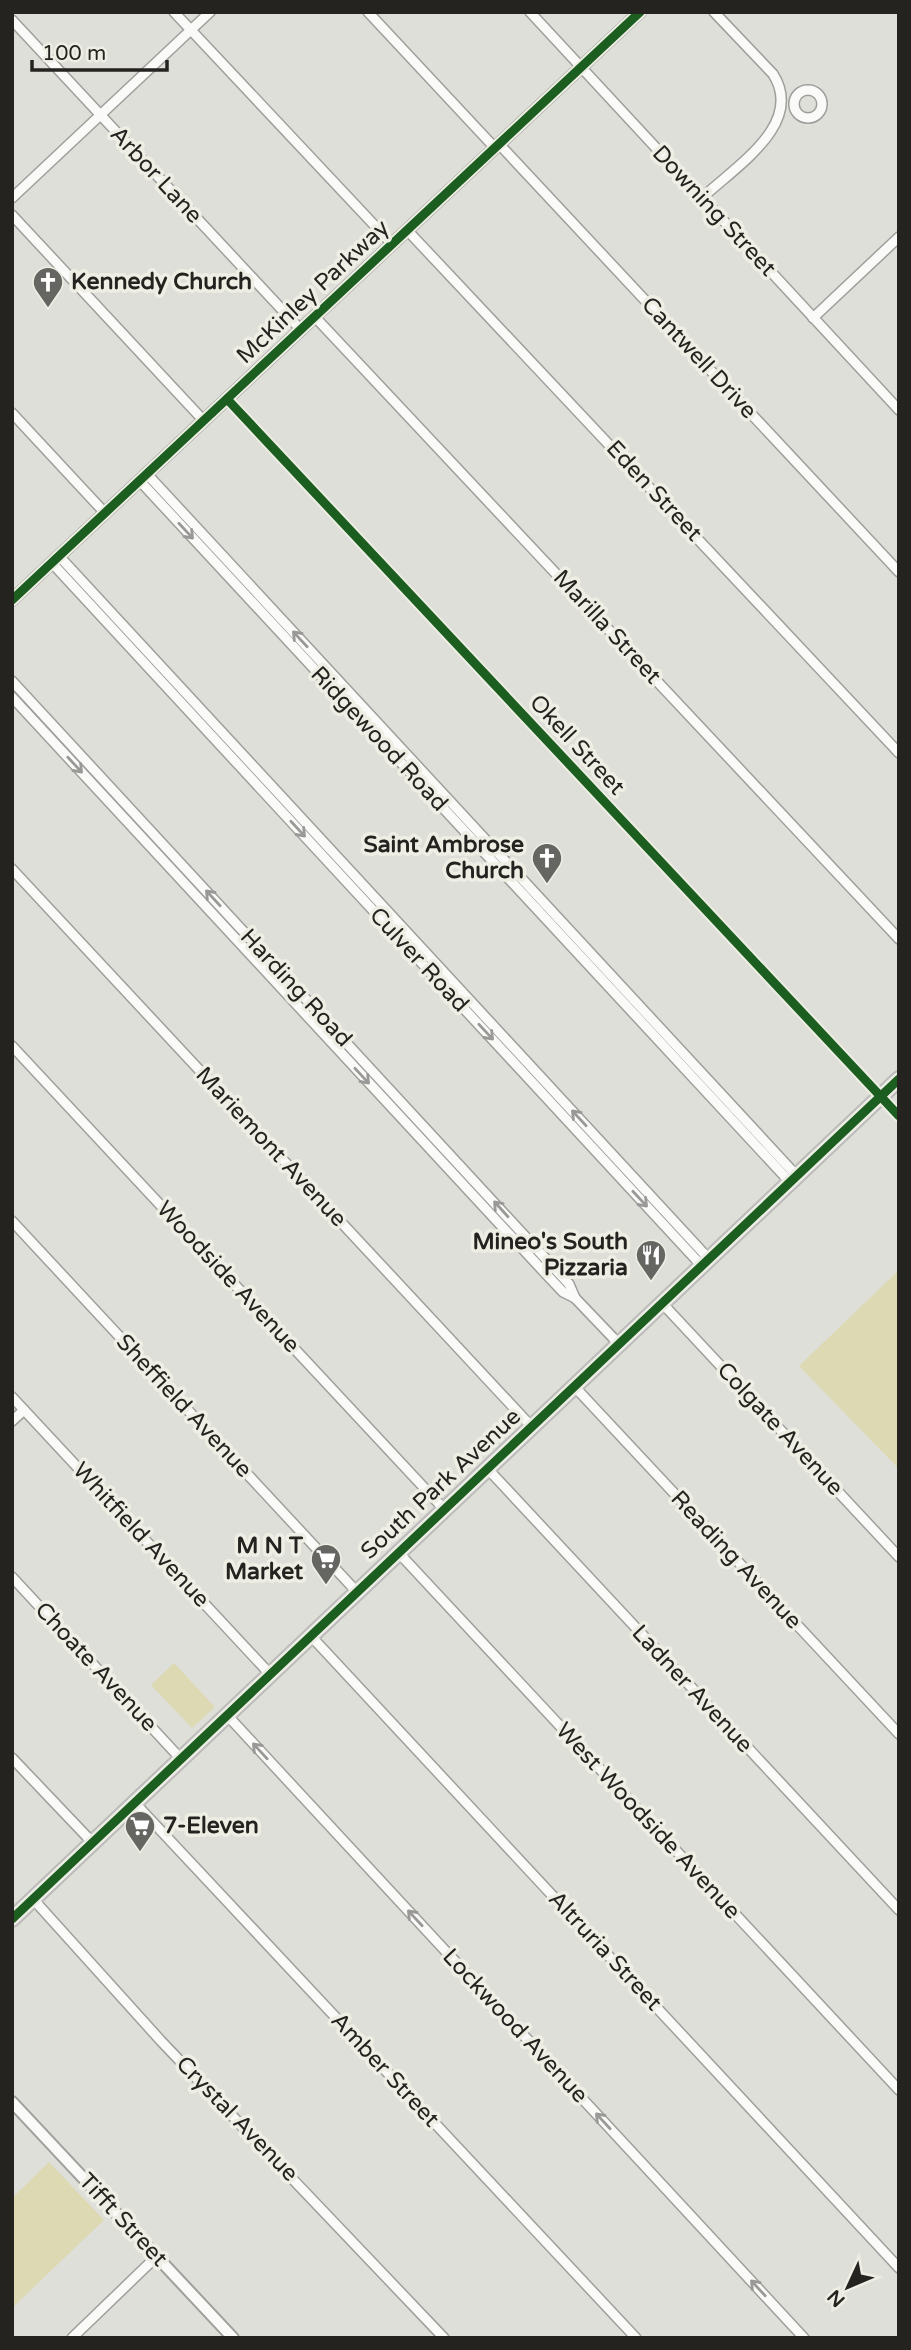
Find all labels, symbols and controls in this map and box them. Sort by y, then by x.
scale bar [32,28,166,72]
text: 100 m [42,41,106,66]
street label: Arbor Lane [104,121,208,229]
street label: Downing Street [646,140,782,282]
street label: McKinley Parkway [231,214,395,370]
church icon: Kennedy Church [31,265,65,309]
place label: Kennedy Church [71,268,252,296]
street label: Cantwell Drive [635,291,763,425]
street label: Eden Street [600,435,708,547]
one-way arrow [178,522,194,540]
street label: Marilla Street [547,564,667,690]
one-way arrow [292,630,308,648]
street label: Ridgewood Road [305,661,453,817]
street label: Okell Street [523,689,631,801]
one-way arrow [67,756,83,774]
one-way arrow [290,820,306,838]
place label: Saint Ambrose Church [364,831,524,885]
church icon: Saint Ambrose Church [530,841,564,885]
one-way arrow [205,889,221,907]
street label: Culver Road [363,902,475,1018]
street label: Harding Road [234,923,358,1053]
one-way arrow [477,1023,494,1040]
street label: Mariemont Avenue [190,1061,352,1233]
one-way arrow [354,1067,371,1084]
one-way arrow [570,1110,587,1127]
one-way arrow [632,1190,648,1208]
street label: Woodside Avenue [150,1195,306,1359]
one-way arrow [492,1201,509,1218]
place label: Mineo's South Pizzaria [472,1228,628,1282]
restaurant icon: Mineo's South Pizzaria [634,1238,668,1282]
street label: Sheffield Avenue [110,1328,258,1484]
street label: Colgate Avenue [711,1356,849,1502]
street label: South Park Avenue [355,1403,527,1565]
street label: Whitfield Avenue [67,1457,215,1613]
street label: Reading Avenue [665,1485,807,1635]
place label: M N T Market [225,1532,304,1586]
supermarket icon: M N T Market [309,1542,343,1586]
street label: Choate Avenue [29,1597,163,1737]
street label: Ladner Avenue [626,1619,758,1759]
street label: West Woodside Avenue [550,1717,746,1925]
one-way arrow [252,1743,269,1760]
supermarket icon: 7-Eleven [123,1809,157,1853]
place label: 7-Eleven [163,1812,259,1840]
street label: Altruria Street [542,1885,668,2017]
one-way arrow [407,1909,423,1927]
street label: Lockwood Avenue [436,1943,594,2109]
street label: Amber Street [325,2007,445,2133]
street label: Crystal Avenue [170,2050,304,2188]
one-way arrow [595,2112,611,2130]
street label: Tifft Street [73,2167,173,2273]
north arrow [813,2252,883,2322]
one-way arrow [749,2280,766,2297]
text: N [823,2285,850,2311]

